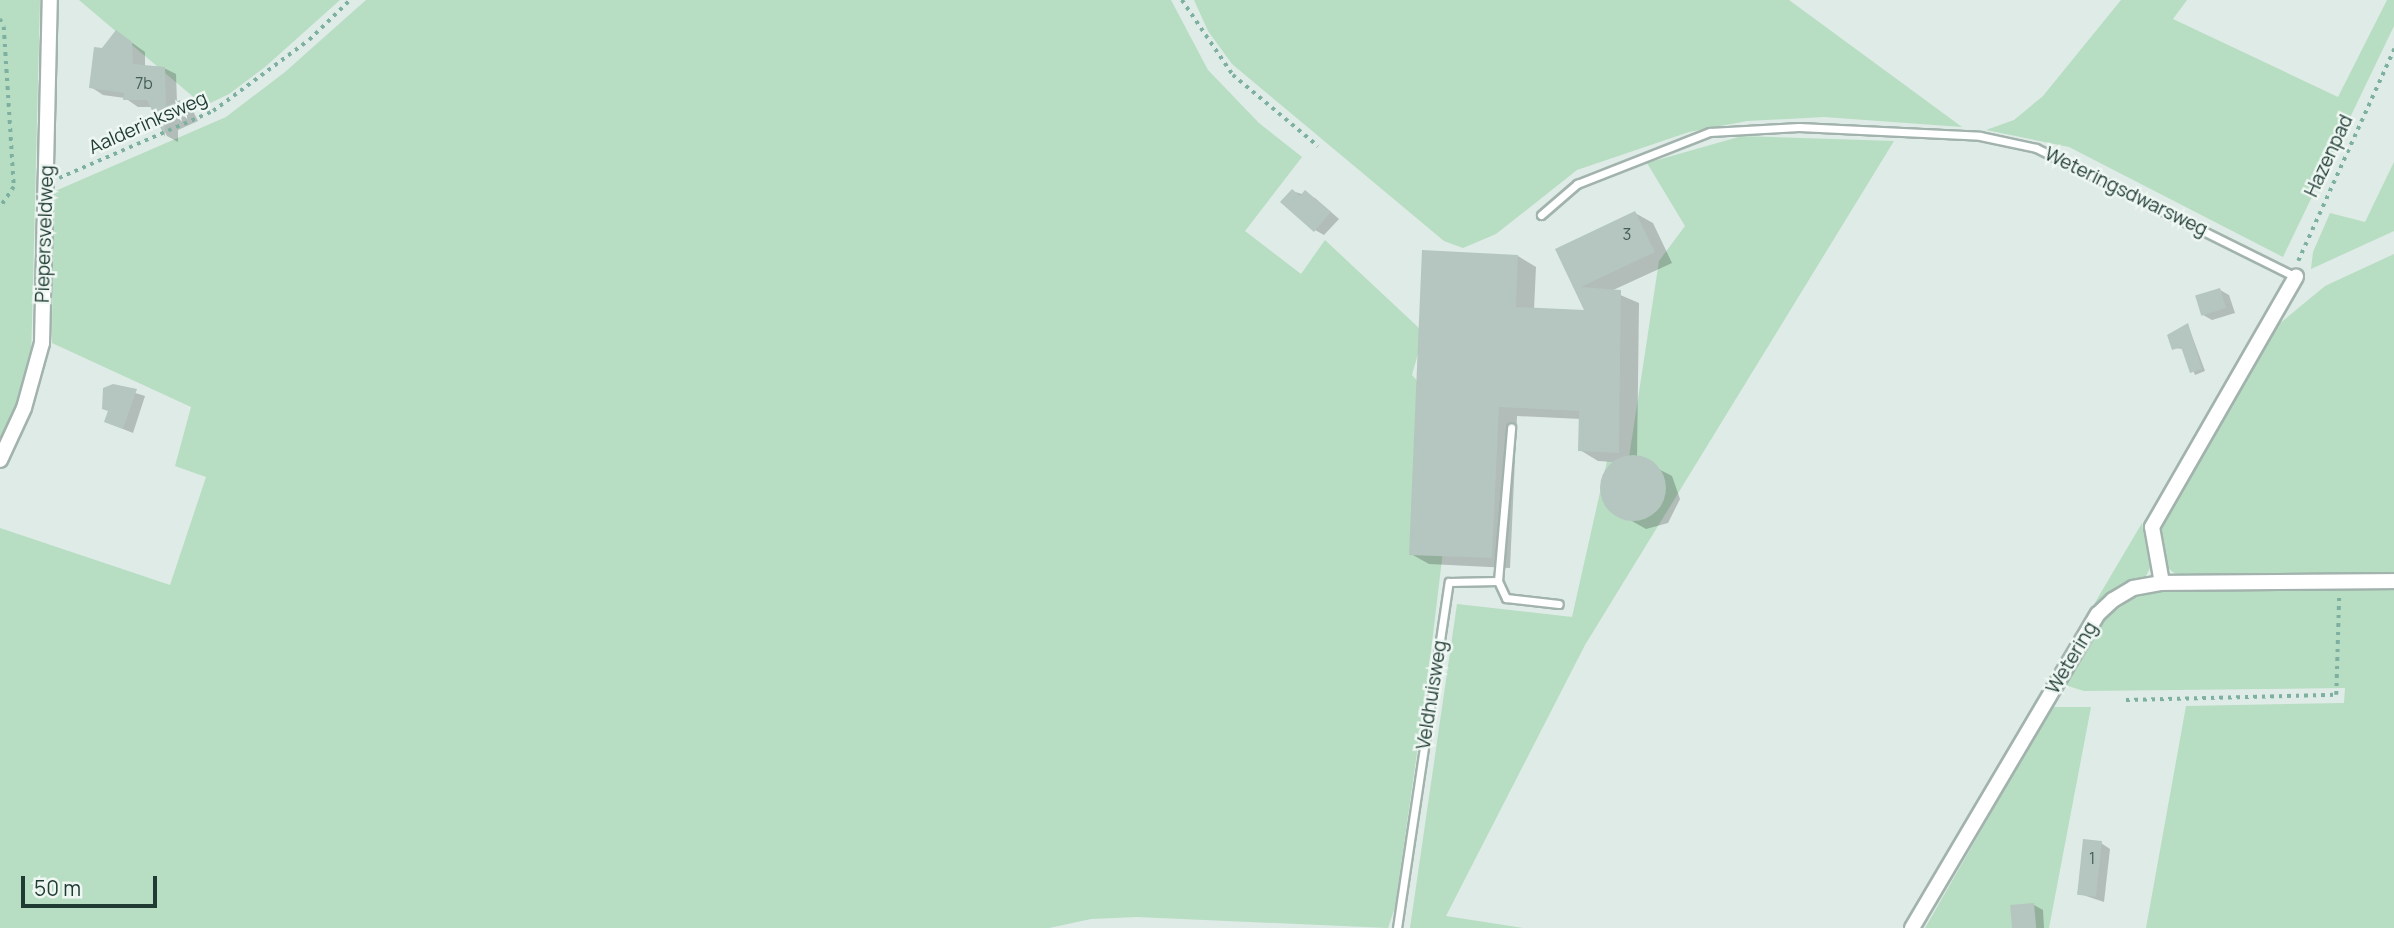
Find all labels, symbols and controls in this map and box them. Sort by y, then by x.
house number: 7b [135,73,153,93]
street label: Aalderinksweg [85,87,211,159]
street label: Hazenpad [2300,111,2358,201]
street label: Weteringsdwarsweg [2041,143,2211,241]
street label: Piepersveldweg [31,165,59,303]
house number: 3 [1623,224,1631,244]
street label: Wetering [2042,618,2102,698]
street label: Veldhuisweg [1412,639,1452,751]
house number: 1 [2089,848,2095,868]
scale bar [24,862,161,906]
text: 50 m [34,874,81,902]

